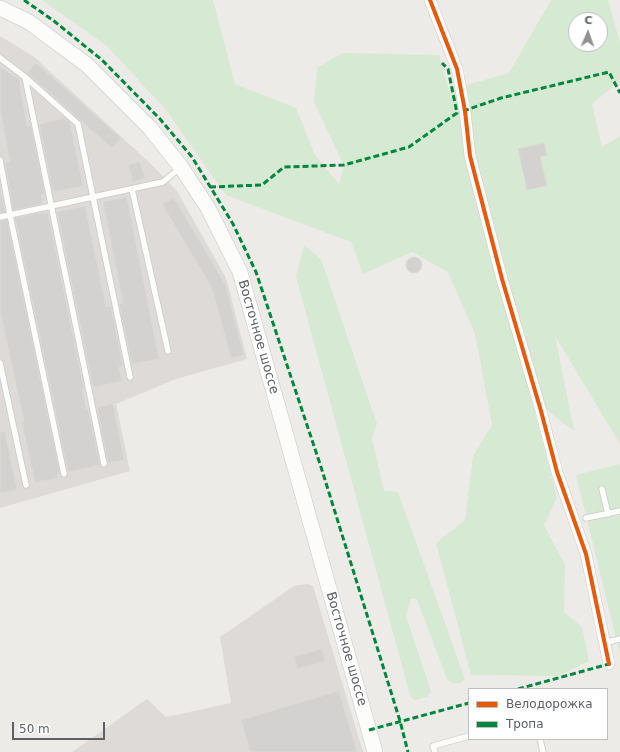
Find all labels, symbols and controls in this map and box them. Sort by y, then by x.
north arrow [568,12,608,52]
text: С [584,14,593,27]
street label: Восточное шоссе [234,278,282,396]
street label: Восточное шоссе [322,590,370,708]
legend [468,688,608,740]
text: Велодорожка [506,697,593,711]
scale bar [14,714,107,740]
text: Тропа [506,717,544,731]
text: 50 m [19,722,50,736]

